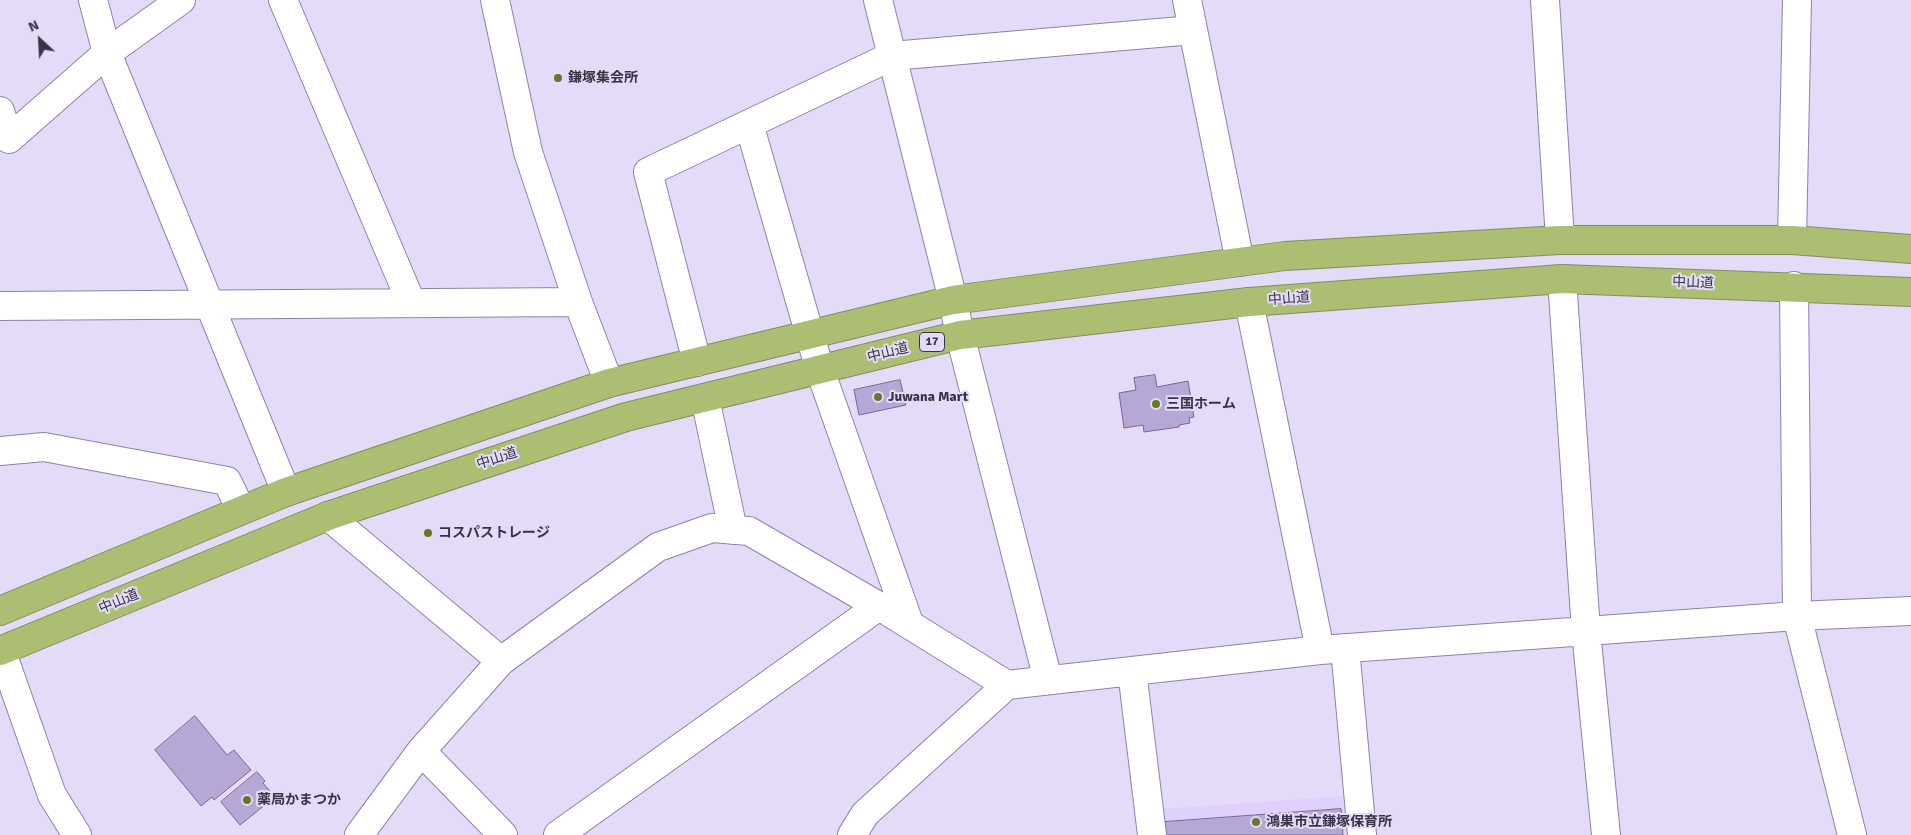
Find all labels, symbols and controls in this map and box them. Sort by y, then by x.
north arrow [15,15,65,65]
text: N [25,16,41,36]
place label: 鎌塚集会所 [568,70,638,86]
marker: 鎌塚集会所 [552,72,564,84]
street label: 中山道 [1672,274,1714,292]
street label: 中山道 [1267,289,1311,309]
road number: 17 [920,332,944,352]
street label: 中山道 [866,340,910,366]
place label: Juwana Mart [888,389,968,405]
marker: Juwana Mart [872,391,884,403]
place label: 三国ホーム [1166,396,1236,412]
marker: 三国ホーム [1150,398,1162,410]
street label: 中山道 [474,445,520,473]
place label: コスパストレージ [438,525,550,541]
marker: コスパストレージ [422,527,434,539]
street label: 中山道 [96,586,142,618]
place label: 薬局かまつか [257,792,341,808]
marker: 薬局かまつか [241,794,253,806]
place label: 鴻巣市立鎌塚保育所 [1266,814,1392,830]
marker: 鴻巣市立鎌塚保育所 [1250,816,1262,828]

